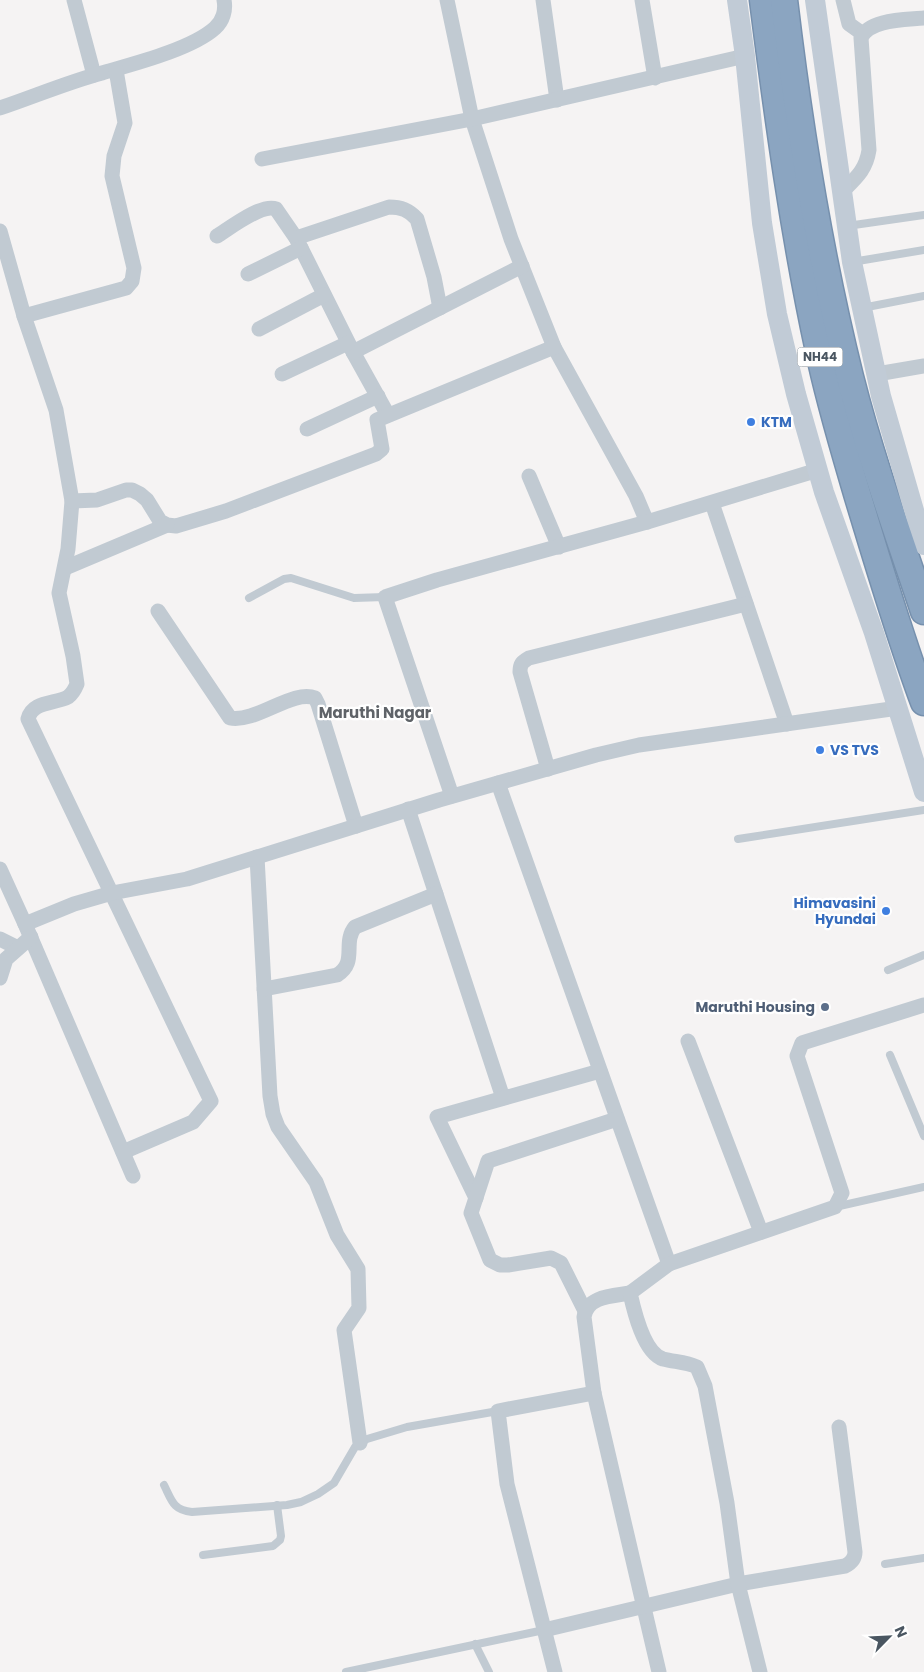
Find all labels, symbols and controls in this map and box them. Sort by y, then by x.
road number: NH44 [798,348,842,367]
place label: KTM [761,412,792,432]
marker: KTM [745,416,757,428]
district label: Maruthi Nagar [319,702,432,723]
place label: VS TVS [830,740,879,760]
marker: VS TVS [814,744,826,756]
place label: Himavasini Hyundai [794,893,876,929]
marker: Himavasini Hyundai [880,905,892,917]
place label: Maruthi Housing [696,997,815,1017]
marker: Maruthi Housing [819,1001,831,1013]
north arrow [864,1612,914,1662]
text: N [890,1623,912,1641]

